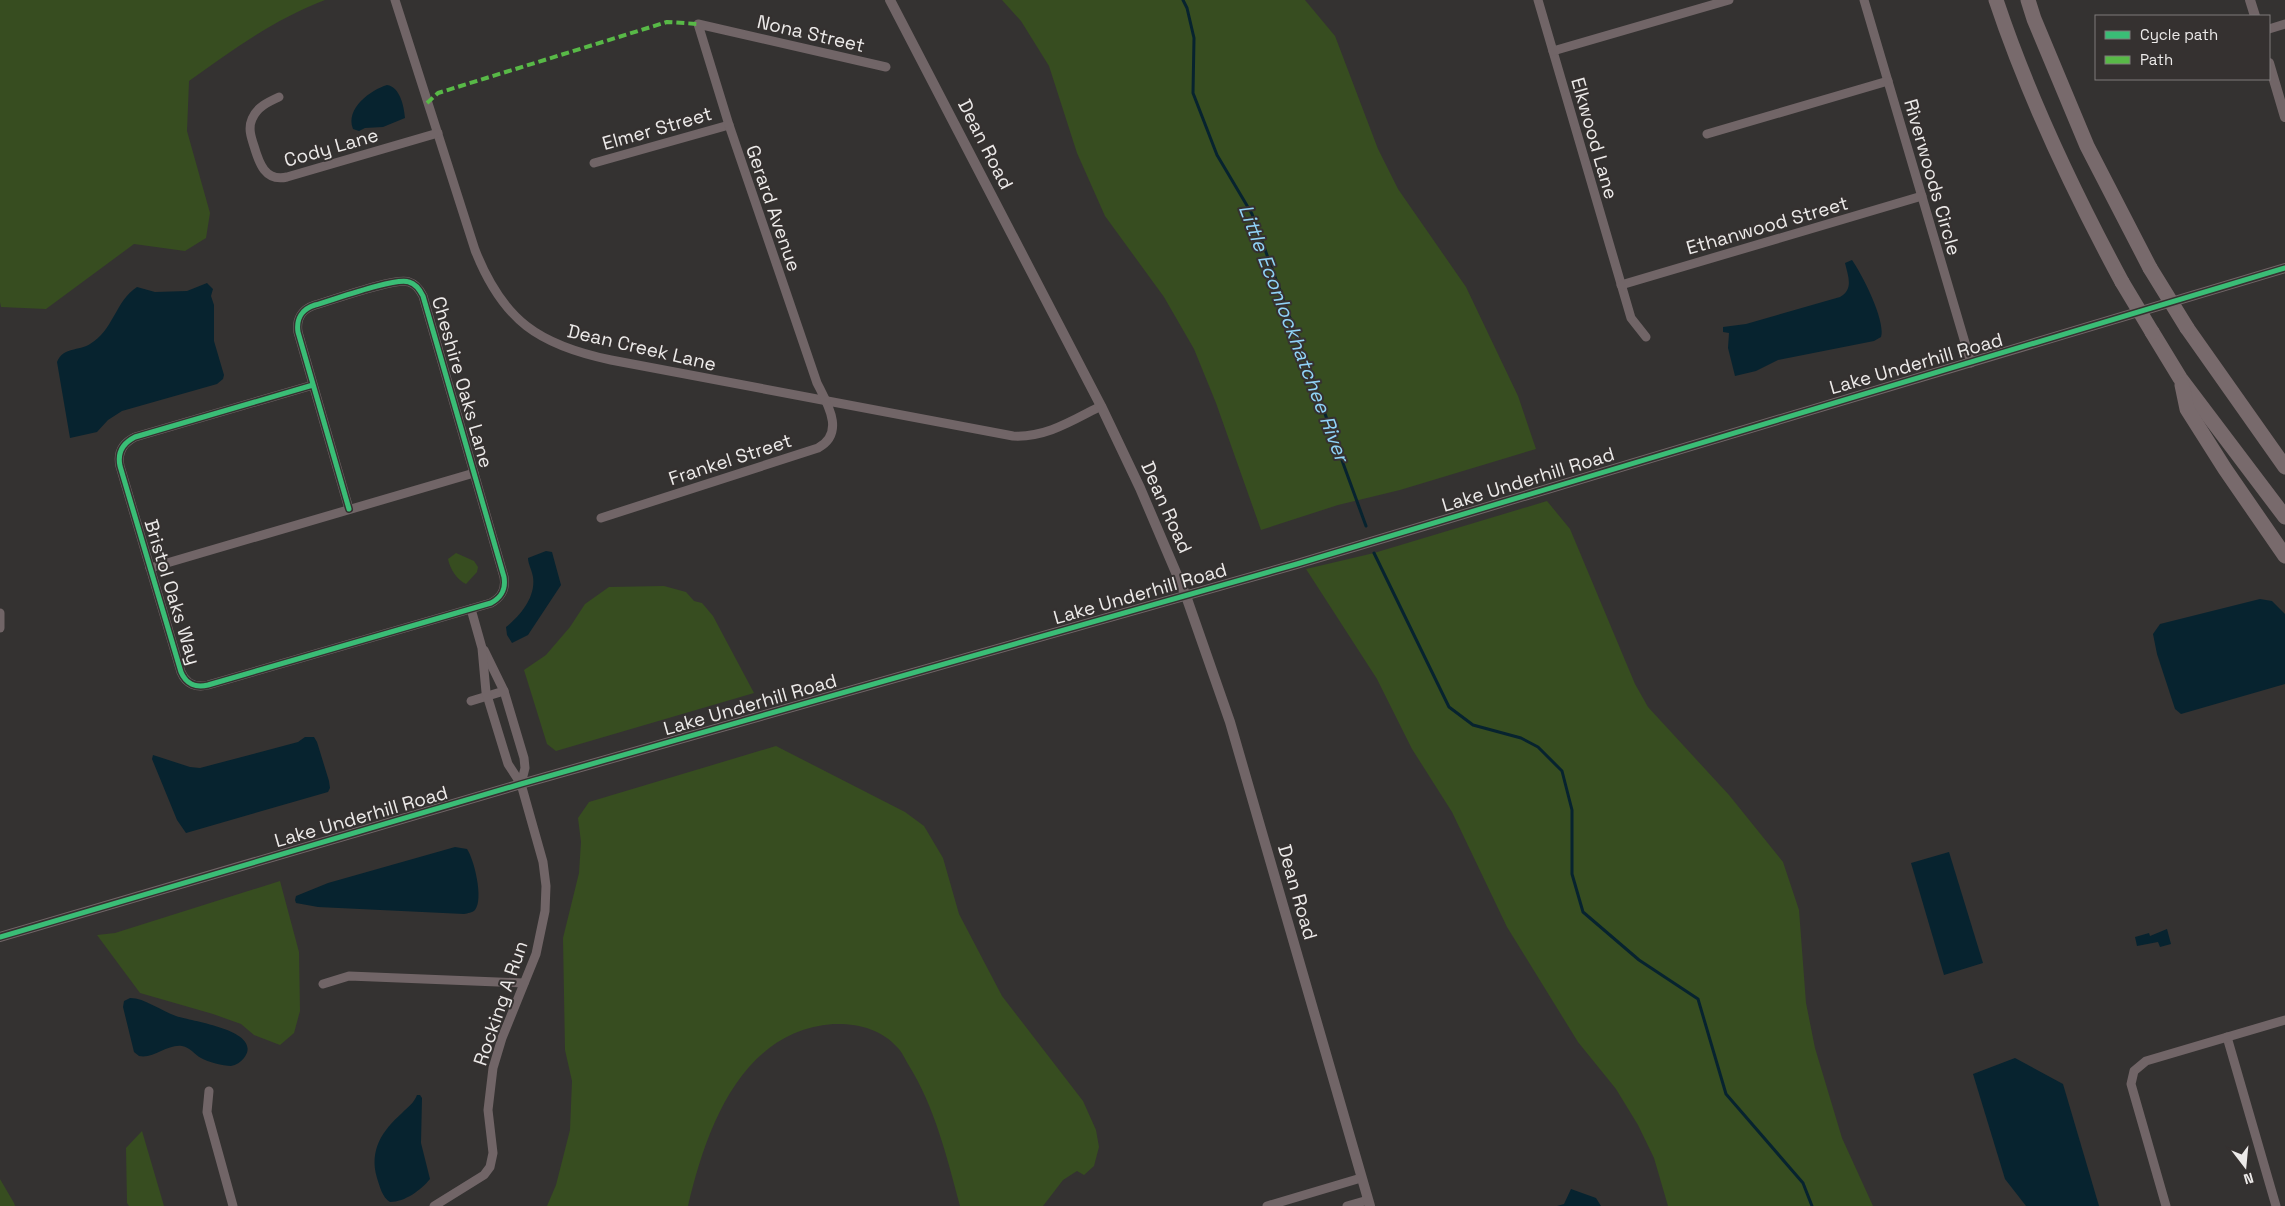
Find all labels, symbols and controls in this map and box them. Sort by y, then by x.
street label: Nona Street [755,9,867,58]
legend [2095,15,2270,80]
text: Cycle path [2140,25,2218,44]
text: Path [2140,50,2173,69]
street label: Elkwood Lane [1565,74,1624,202]
street label: Dean Road [952,95,1019,194]
street label: Riverwoods Circle [1898,96,1967,258]
street label: Elmer Street [599,101,715,156]
street label: Cody Lane [281,122,381,173]
street label: Gerard Avenue [740,142,807,275]
street label: Ethanwood Street [1683,190,1851,261]
water label: Little Econlockhatchee River [1233,201,1356,468]
street label: Cheshire Oaks Lane [426,294,499,471]
street label: Dean Creek Lane [565,318,719,377]
street label: Lake Underhill Road [1827,327,2006,400]
street label: Frankel Street [665,428,795,491]
street label: Lake Underhill Road [1439,441,1618,518]
street label: Dean Road [1135,457,1198,557]
street label: Bristol Oaks Way [138,516,207,668]
street label: Lake Underhill Road [1051,557,1230,630]
street label: Lake Underhill Road [661,668,840,741]
street label: Lake Underhill Road [272,780,451,853]
street label: Dean Road [1272,842,1323,943]
street label: Rocking A Run [467,937,534,1069]
north arrow [2220,1141,2270,1191]
text: N [2242,1169,2256,1188]

